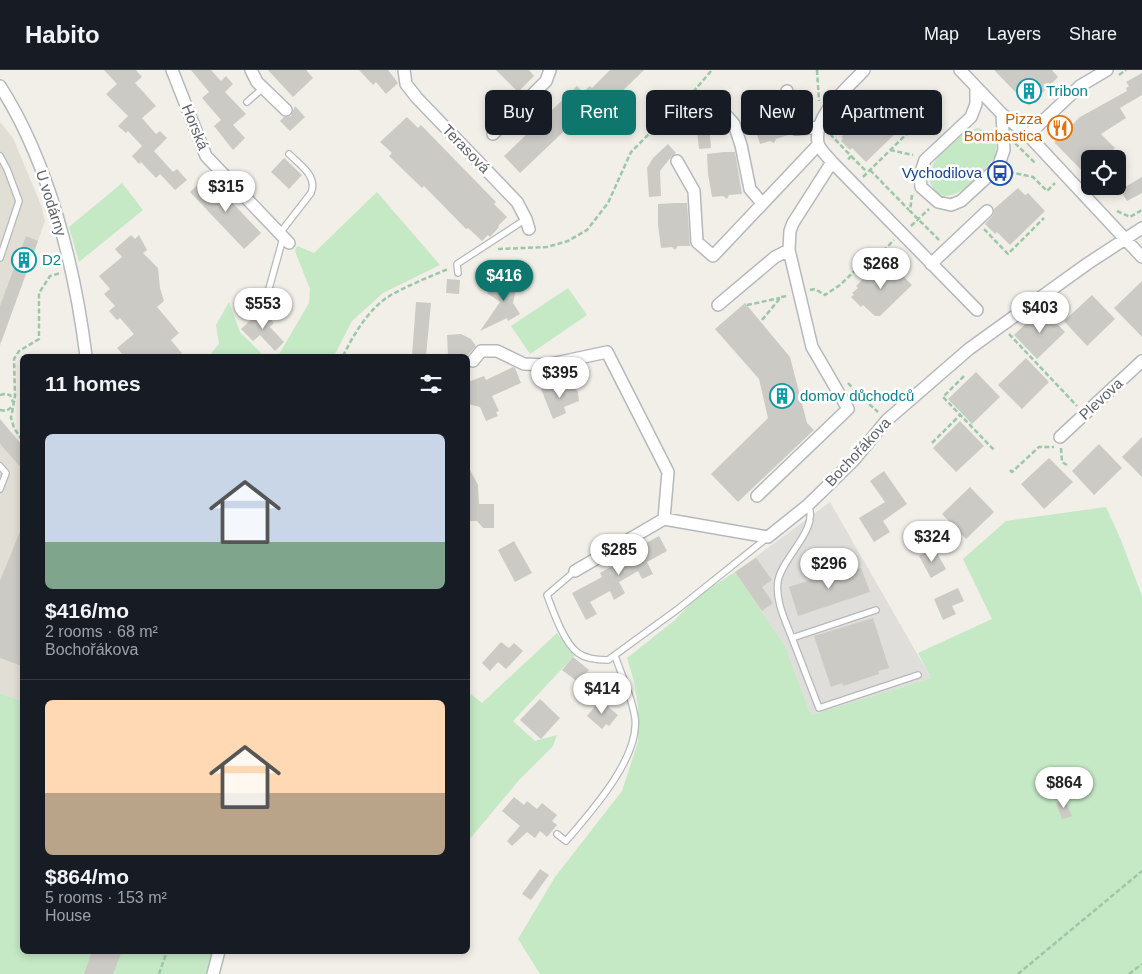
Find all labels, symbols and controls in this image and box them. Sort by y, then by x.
text: Habito [25,21,100,48]
text: Map [924,24,959,44]
text: Layers [987,24,1041,44]
text: Share [1069,24,1117,44]
building icon: Tribon [1016,78,1042,104]
place label: Tribon [1046,82,1088,99]
chip: Buy [485,90,552,135]
chip: Rent [562,90,636,135]
chip: Filters [646,90,731,135]
chip: New [741,90,813,135]
chip: Apartment [823,90,942,135]
street label: Horská [179,102,212,153]
place label: Pizza Bombastica [964,110,1043,144]
restaurant icon: Pizza Bombastica [1047,115,1073,141]
street label: Terasová [439,121,494,177]
map controls [1081,150,1126,195]
button: locate [1081,150,1126,195]
bus stop icon: Vychodilova [987,160,1013,186]
place label: Vychodilova [902,164,983,181]
street label: U vodárny [33,168,70,238]
pin: $315 [196,170,256,213]
text: $315 [208,178,244,195]
building icon: D2 [11,247,37,273]
pin: $268 [851,248,911,290]
place label: D2 [42,251,61,268]
text: $268 [863,255,899,272]
pin: $416 [474,260,534,302]
text: $416 [486,267,522,284]
pin: $553 [233,288,293,330]
pin: $403 [1010,292,1070,334]
text: $553 [245,295,281,312]
text: $403 [1022,299,1058,316]
pin: $395 [530,356,590,399]
text: $395 [542,364,578,381]
icon: filters [417,370,445,398]
text: 11 homes [45,372,141,395]
street label: Plevova [1075,374,1126,423]
building icon: domov důchodců [769,383,795,409]
place label: domov důchodců [800,387,914,404]
street label: Bochořákova [822,413,894,489]
icon: home [200,467,290,557]
pin: $324 [902,520,962,563]
text: $324 [914,528,950,545]
pin: $285 [589,534,649,576]
text: $285 [601,541,637,558]
pin: $296 [799,548,859,590]
text: $296 [811,555,847,572]
text: $416/mo [45,599,129,622]
text: 2 rooms · 68 m² [45,623,158,640]
text: Bochořákova [45,641,138,658]
pin: $414 [572,672,632,715]
text: $414 [584,680,620,697]
icon: home [200,732,290,822]
pin: $864 [1034,766,1094,809]
text: $864 [1046,774,1082,791]
text: $864/mo [45,865,129,888]
text: 5 rooms · 153 m² [45,889,167,906]
text: House [45,907,91,924]

